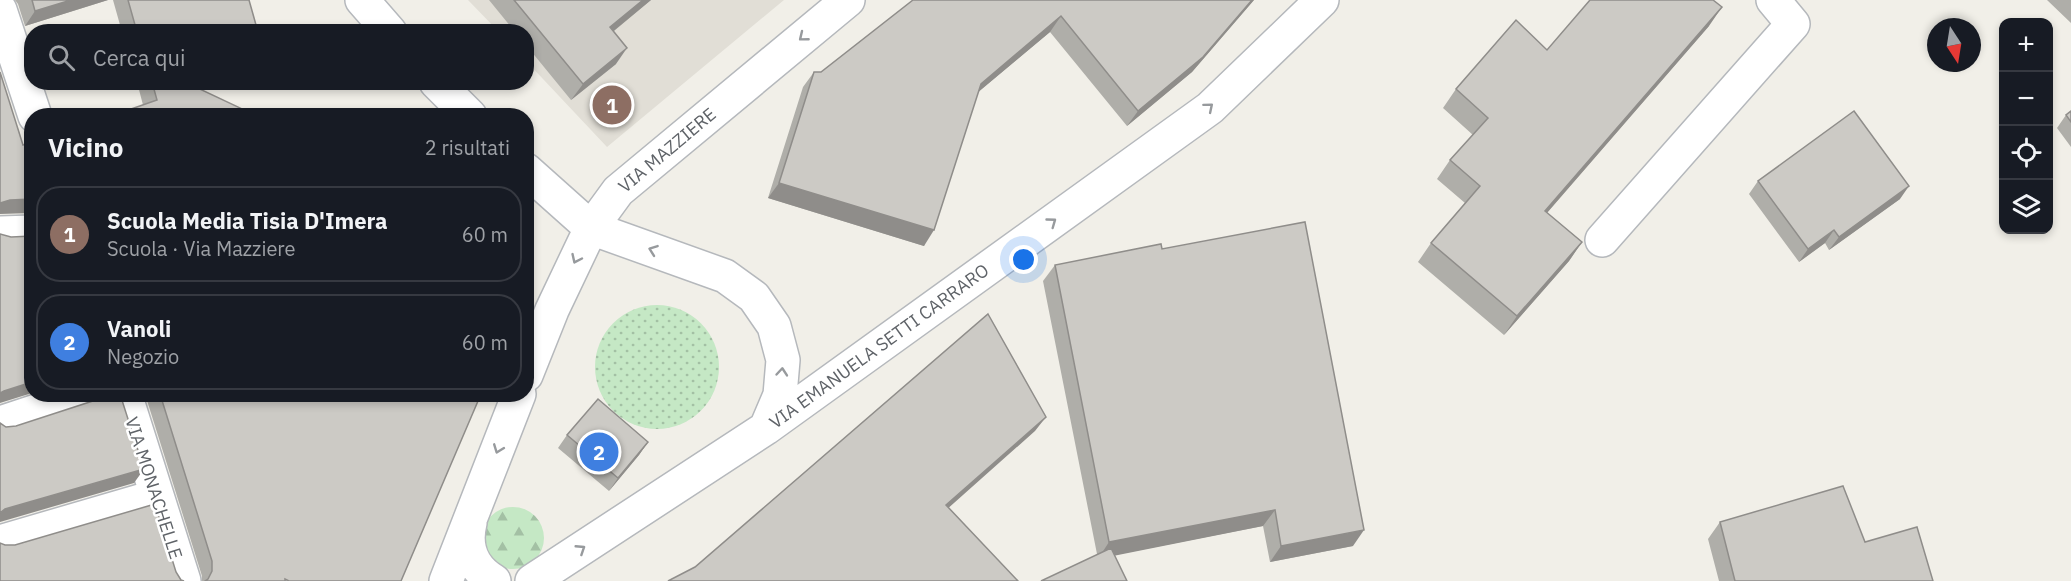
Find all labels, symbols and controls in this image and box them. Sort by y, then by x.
north arrow [1927,18,1981,72]
map controls [1999,18,2053,234]
button: + [1999,18,2053,72]
search box [24,24,534,90]
one-way arrow [799,30,810,41]
icon: search [45,41,78,74]
text: Cerca qui [93,43,185,72]
button: − [1999,72,2053,126]
pin: 1 [592,82,632,128]
street label: VIA MAZZIERE [613,102,721,198]
one-way arrow [1202,103,1213,114]
button: locate [1999,126,2053,180]
text: Vicino [48,130,123,164]
text: 2 risultati [425,134,510,161]
button: layers [1999,180,2053,234]
text: Scuola Media Tisia D'Imera [107,206,388,235]
one-way arrow [1045,218,1056,229]
text: 1 [64,221,76,248]
text: 60 m [462,221,508,248]
text: Scuola · Via Mazziere [107,235,296,262]
one-way arrow [648,245,659,258]
your location [1009,245,1038,274]
one-way arrow [572,253,584,264]
street label: VIA EMANUELA SETTI CARRARO [765,259,993,433]
text: Vanoli [107,314,171,343]
text: 2 [64,329,76,356]
text: 60 m [462,329,508,356]
text: Negozio [107,343,179,370]
one-way arrow [775,368,788,377]
street label: VIA MONACHELLE [120,414,188,562]
pin: 2 [580,430,618,474]
one-way arrow [492,443,505,454]
one-way arrow [575,545,586,556]

